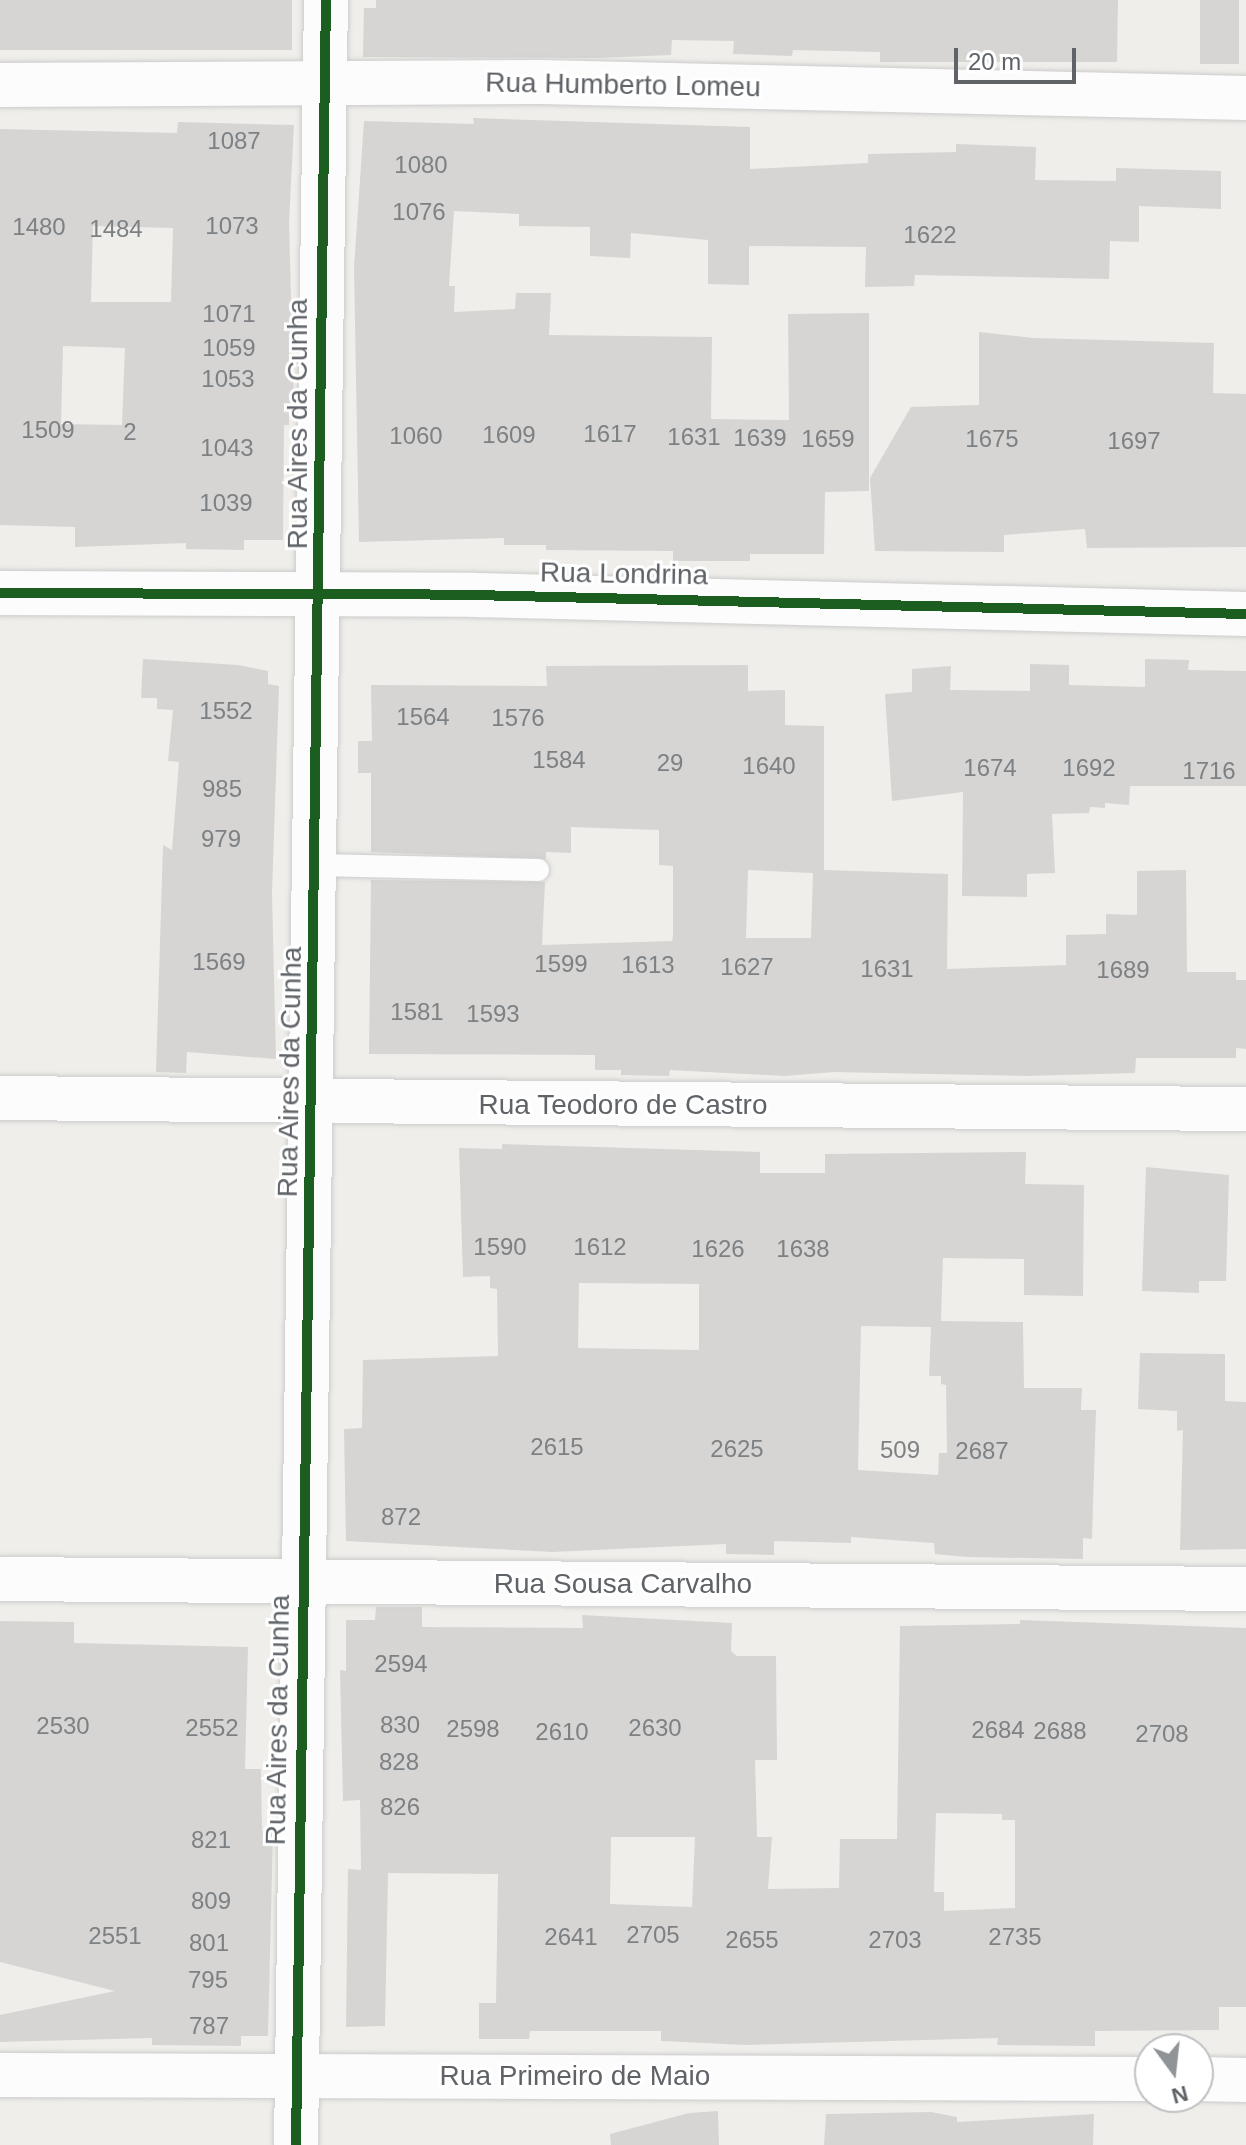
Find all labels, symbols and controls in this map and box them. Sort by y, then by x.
scale bar [958,32,1080,82]
text: 20 m [968,48,1021,75]
street label: Rua Humberto Lomeu [485,66,761,104]
house number: 1087 [207,127,261,155]
house number: 1080 [394,151,448,179]
house number: 1076 [392,198,446,226]
house number: 1073 [205,212,259,240]
house number: 1480 [12,213,66,241]
house number: 1484 [89,215,143,243]
house number: 1622 [903,221,957,249]
street label: Rua Aires da Cunha [281,298,315,550]
house number: 1071 [202,300,256,328]
house number: 1059 [202,334,256,362]
house number: 1053 [201,365,255,393]
house number: 1509 [21,416,75,444]
house number: 2 [123,418,137,446]
house number: 1617 [583,420,637,448]
house number: 1609 [482,421,536,449]
house number: 1060 [389,422,443,450]
house number: 1631 [667,423,721,451]
house number: 1639 [733,424,787,452]
house number: 1659 [801,425,855,453]
house number: 1675 [965,425,1019,453]
house number: 1697 [1107,427,1161,455]
house number: 1043 [200,434,254,462]
house number: 1039 [199,489,253,517]
street label: Rua Londrina [540,556,708,592]
house number: 1552 [199,697,253,725]
house number: 1564 [396,703,450,731]
house number: 1576 [491,704,545,732]
house number: 1584 [532,746,586,774]
house number: 29 [657,749,683,777]
house number: 1640 [742,752,796,780]
house number: 1674 [963,754,1017,782]
house number: 1692 [1062,754,1116,782]
house number: 1716 [1182,757,1236,785]
house number: 985 [202,775,242,803]
house number: 979 [201,825,241,853]
street label: Rua Aires da Cunha [271,946,309,1198]
house number: 1569 [192,948,246,976]
house number: 1599 [534,950,588,978]
house number: 1613 [621,951,675,979]
house number: 1627 [720,953,774,981]
house number: 1631 [860,955,914,983]
house number: 1689 [1096,956,1150,984]
house number: 1581 [390,998,444,1026]
house number: 1593 [466,1000,520,1028]
street label: Rua Teodoro de Castro [478,1088,768,1122]
house number: 1590 [473,1233,527,1261]
house number: 1612 [573,1233,627,1261]
house number: 1626 [691,1235,745,1263]
house number: 1638 [776,1235,830,1263]
house number: 2615 [530,1433,584,1461]
house number: 2625 [710,1435,764,1463]
house number: 509 [880,1436,920,1464]
house number: 2687 [955,1437,1009,1465]
house number: 872 [381,1503,421,1531]
street label: Rua Sousa Carvalho [494,1567,752,1601]
street label: Rua Aires da Cunha [259,1594,297,1846]
house number: 2594 [374,1650,428,1678]
house number: 830 [380,1711,420,1739]
house number: 2530 [36,1712,90,1740]
house number: 2552 [185,1714,239,1742]
house number: 2630 [628,1714,682,1742]
house number: 2598 [446,1715,500,1743]
house number: 2684 [971,1716,1025,1744]
house number: 2688 [1033,1717,1087,1745]
house number: 2610 [535,1718,589,1746]
house number: 2708 [1135,1720,1189,1748]
house number: 828 [379,1748,419,1776]
house number: 826 [380,1793,420,1821]
house number: 821 [191,1826,231,1854]
house number: 809 [191,1887,231,1915]
house number: 2705 [626,1921,680,1949]
house number: 2551 [88,1922,142,1950]
house number: 2641 [544,1923,598,1951]
house number: 2735 [988,1923,1042,1951]
house number: 2655 [725,1926,779,1954]
house number: 2703 [868,1926,922,1954]
house number: 801 [189,1929,229,1957]
house number: 795 [188,1966,228,1994]
house number: 787 [189,2012,229,2040]
north arrow [1134,2033,1214,2113]
street label: Rua Primeiro de Maio [440,2059,710,2093]
text: N [1169,2081,1191,2109]

